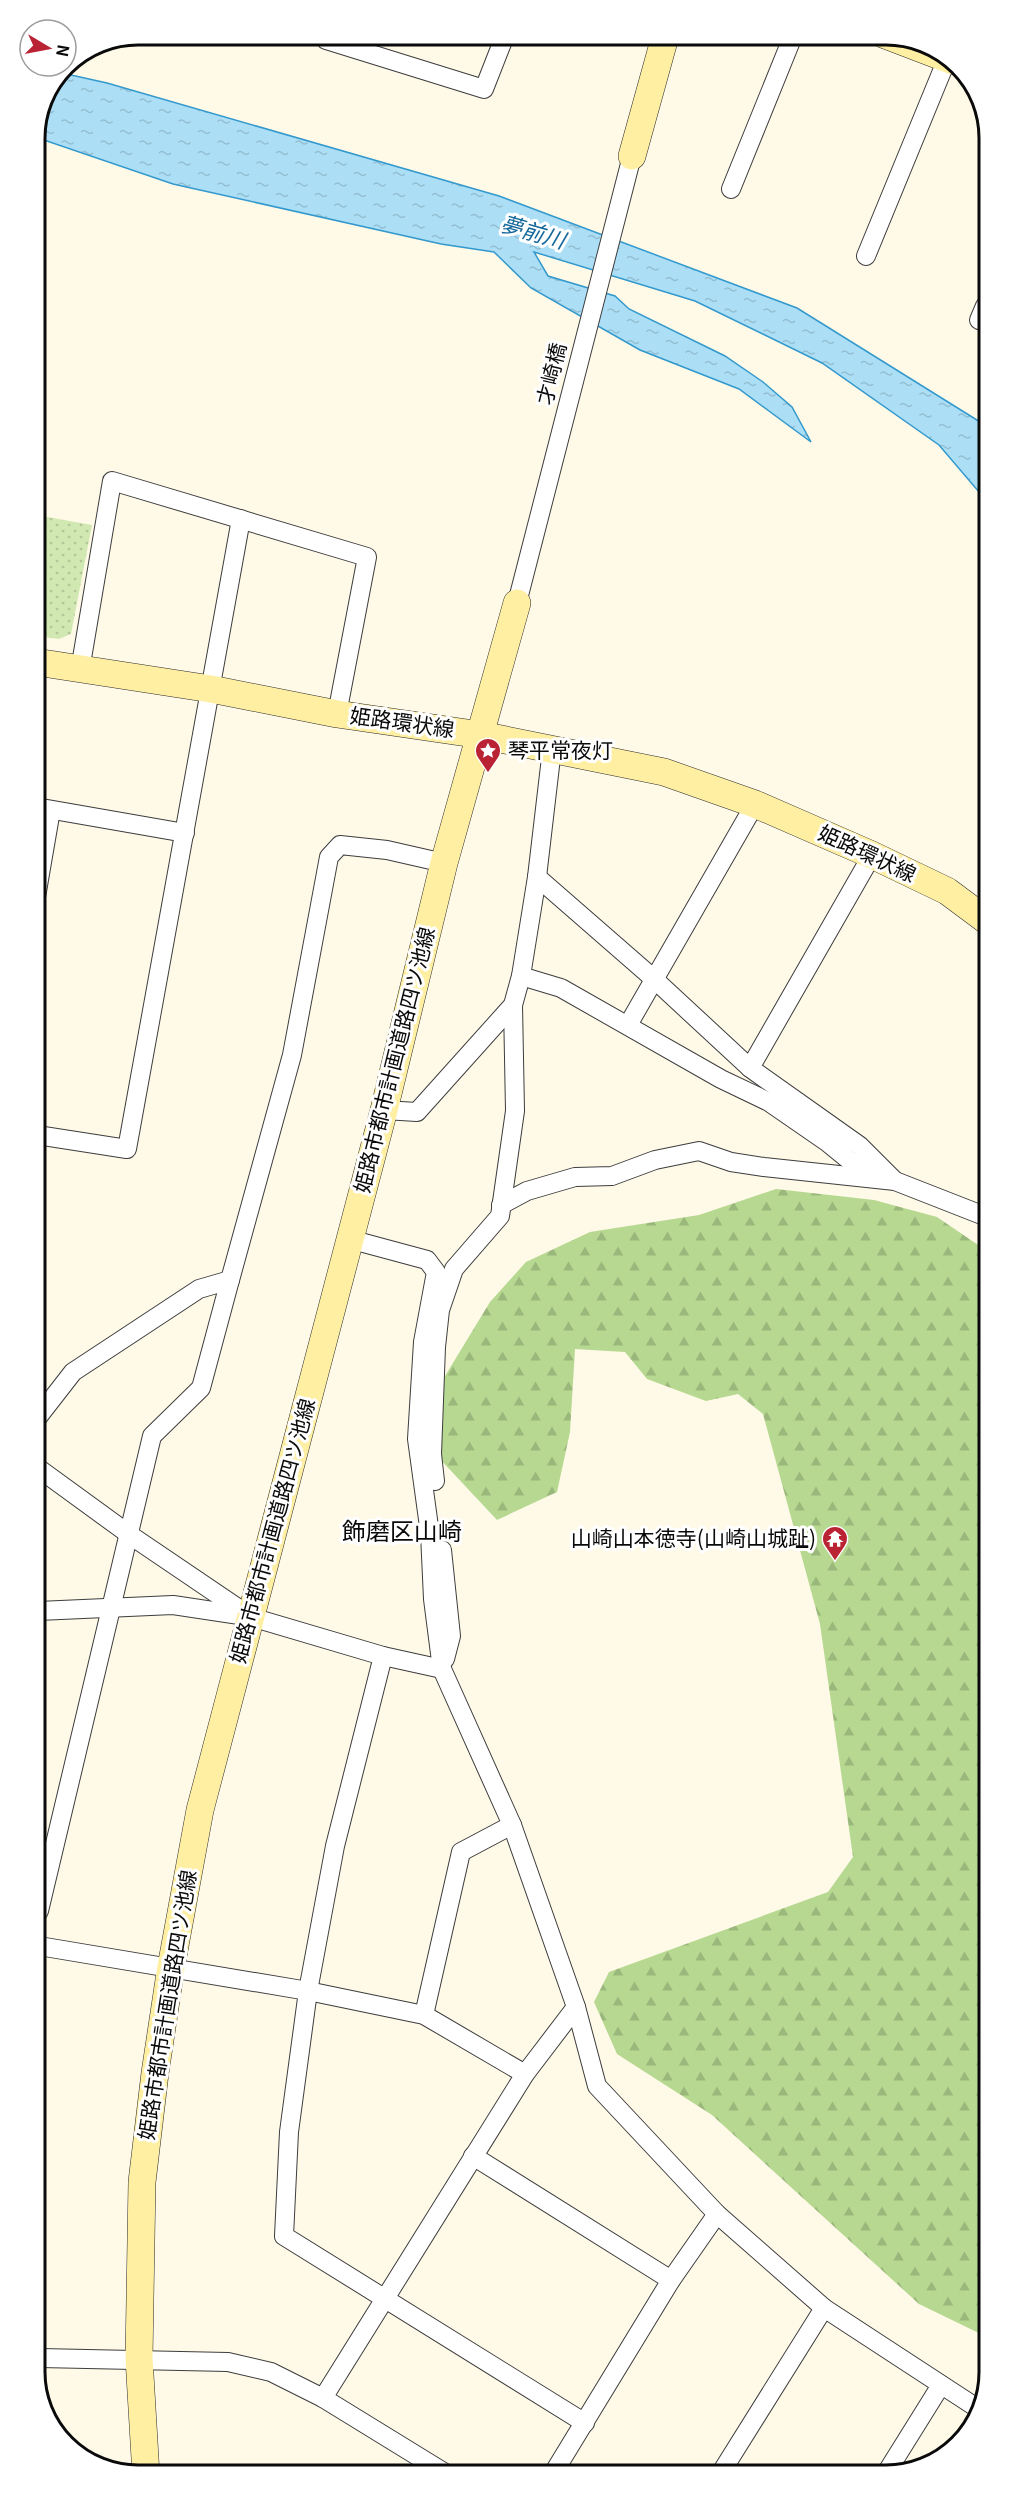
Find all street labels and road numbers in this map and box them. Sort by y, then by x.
street label: 才崎橋 [528,339,572,408]
street label: 姫路環状線 [348,699,456,743]
street label: 姫路環状線 [814,816,922,888]
street label: 姫路市都市計画道路四ツ池線 [345,923,441,1196]
street label: 姫路市都市計画道路四ツ池線 [221,1395,321,1666]
street label: 姫路市都市計画道路四ツ池線 [130,1868,202,2142]

